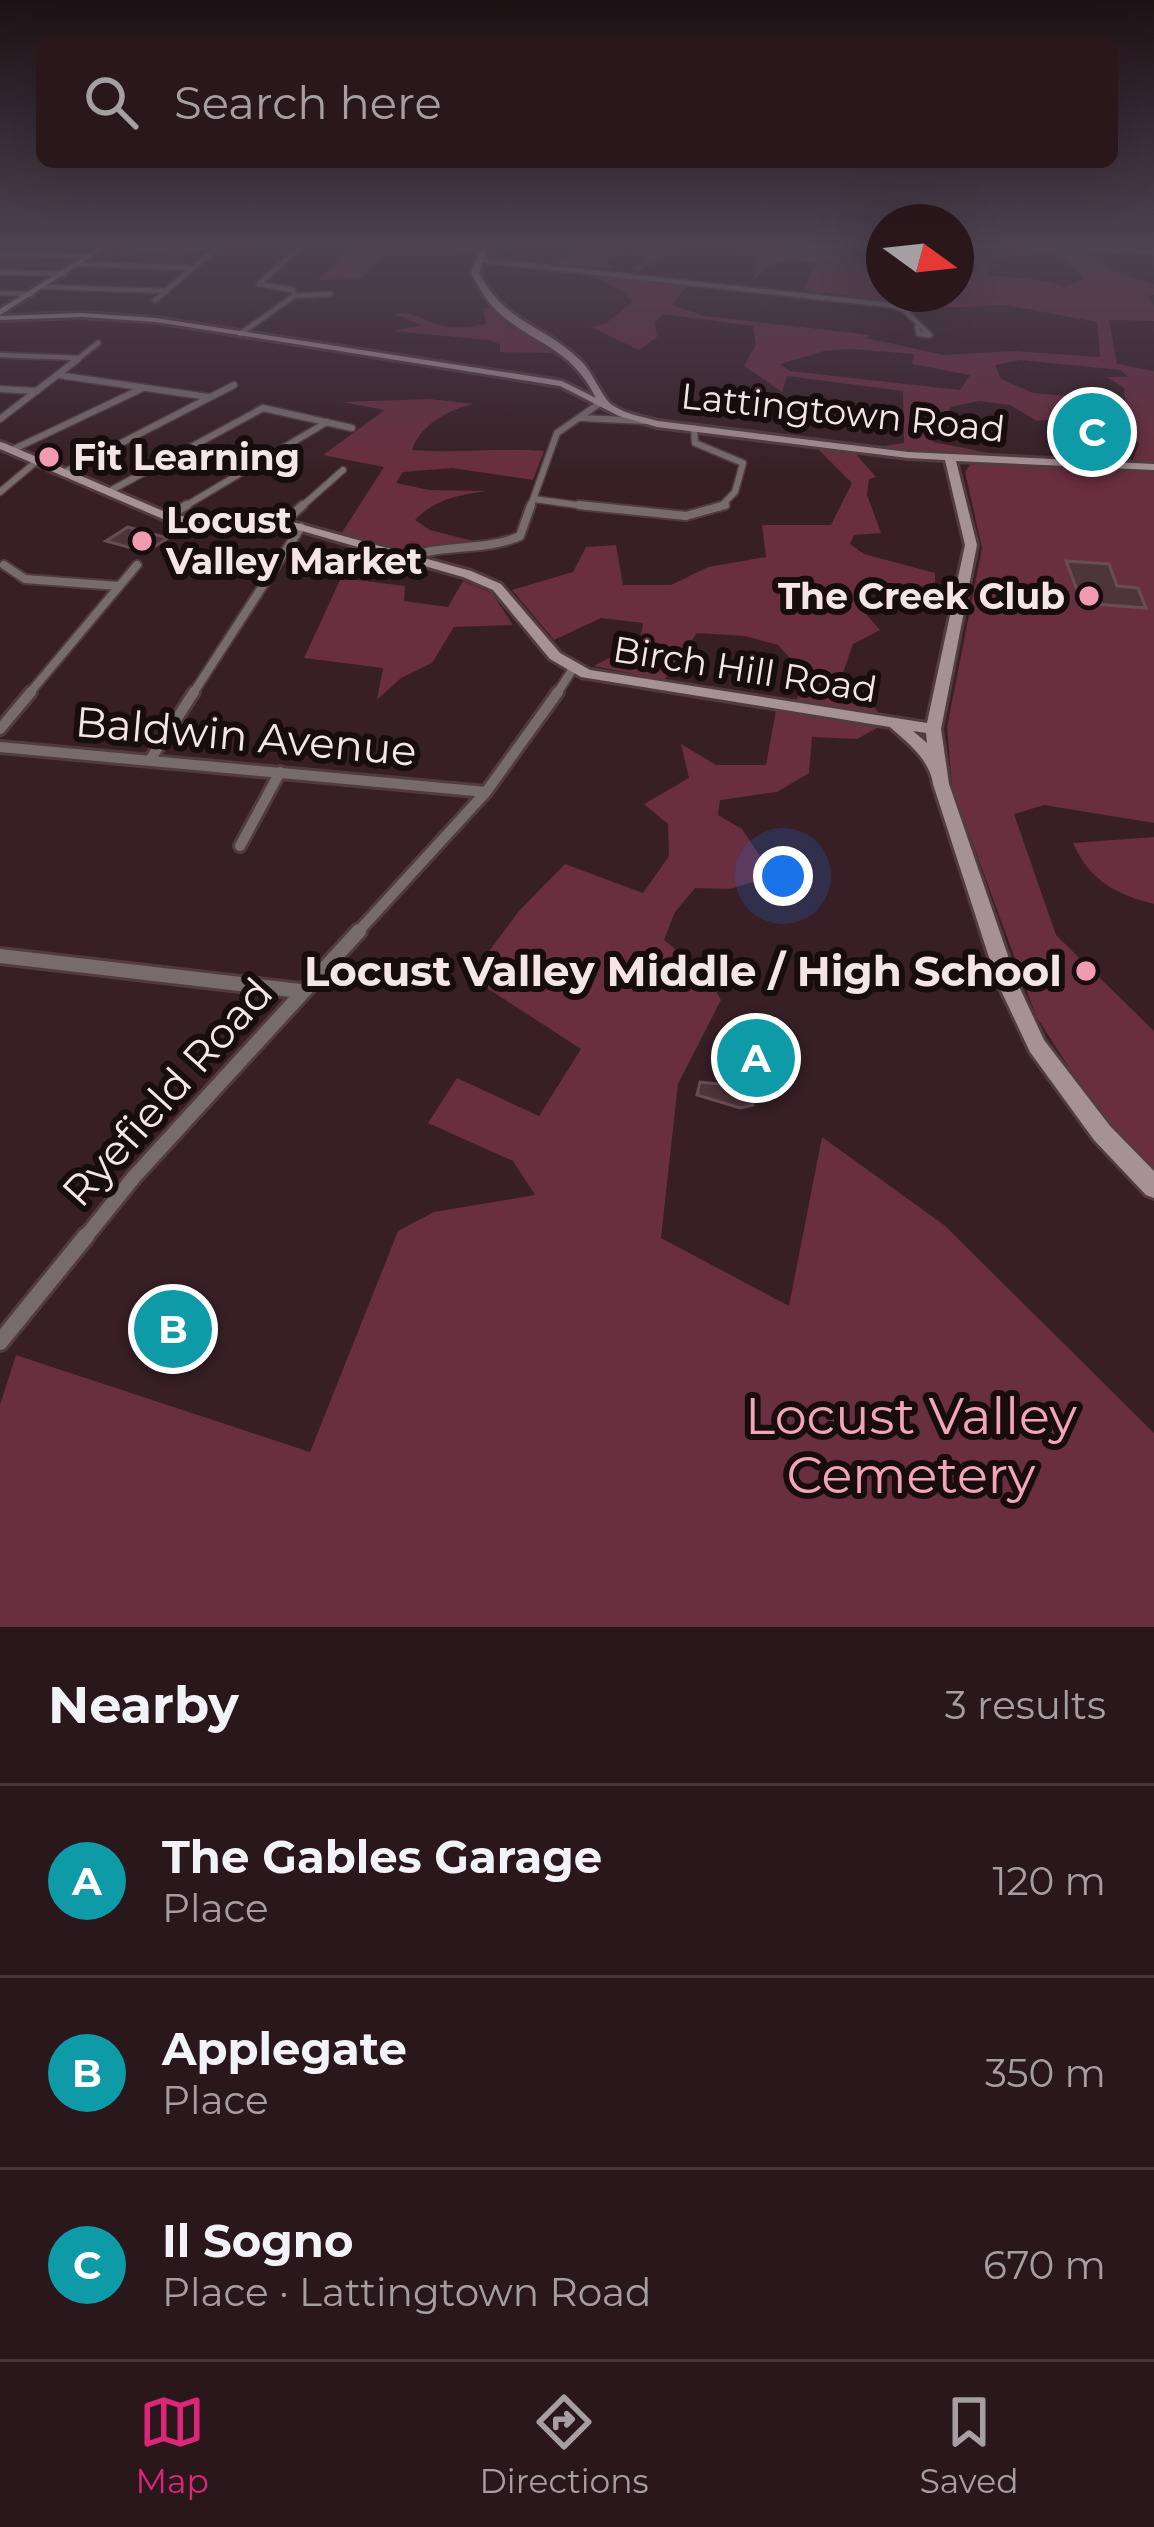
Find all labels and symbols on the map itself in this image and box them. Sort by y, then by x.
north arrow [866,204,974,312]
street label: Lattingtown Road [679,373,1007,451]
pin: C [1053,387,1131,477]
place label: Fit Learning [73,435,300,479]
marker: Fit Learning [36,444,62,470]
place label: Locust Valley Market [165,498,423,583]
marker: Locust Valley Market [129,528,155,554]
place label: The Creek Club [778,574,1065,618]
marker: The Creek Club [1076,583,1102,609]
street label: Birch Hill Road [610,626,880,712]
street label: Baldwin Avenue [73,695,419,777]
your location [753,846,813,906]
place label: Locust Valley Middle / High School [304,945,1062,997]
marker: Locust Valley Middle / High School [1073,958,1099,984]
street label: Ryefield Road [51,967,283,1217]
pin: A [717,1013,795,1103]
pin: B [134,1284,212,1374]
park label: Locust Valley Cemetery [745,1385,1077,1506]

